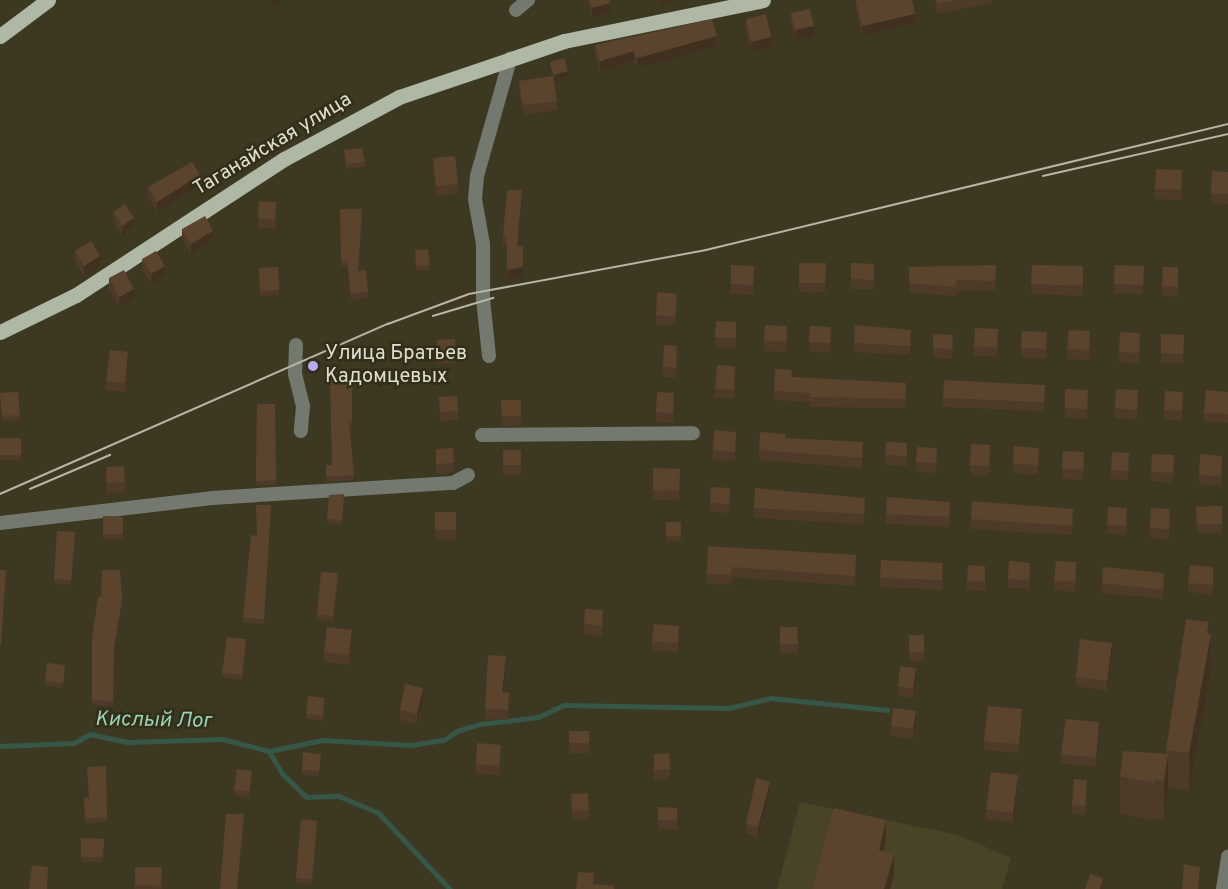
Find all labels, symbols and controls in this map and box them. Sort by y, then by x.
street label: Таганайская улица [190,88,356,202]
place label: Улица Братьев Кадомцевых [325,342,467,389]
marker: Улица Братьев Кадомцевых [306,359,320,373]
water label: Кислый Лог [95,707,211,735]

